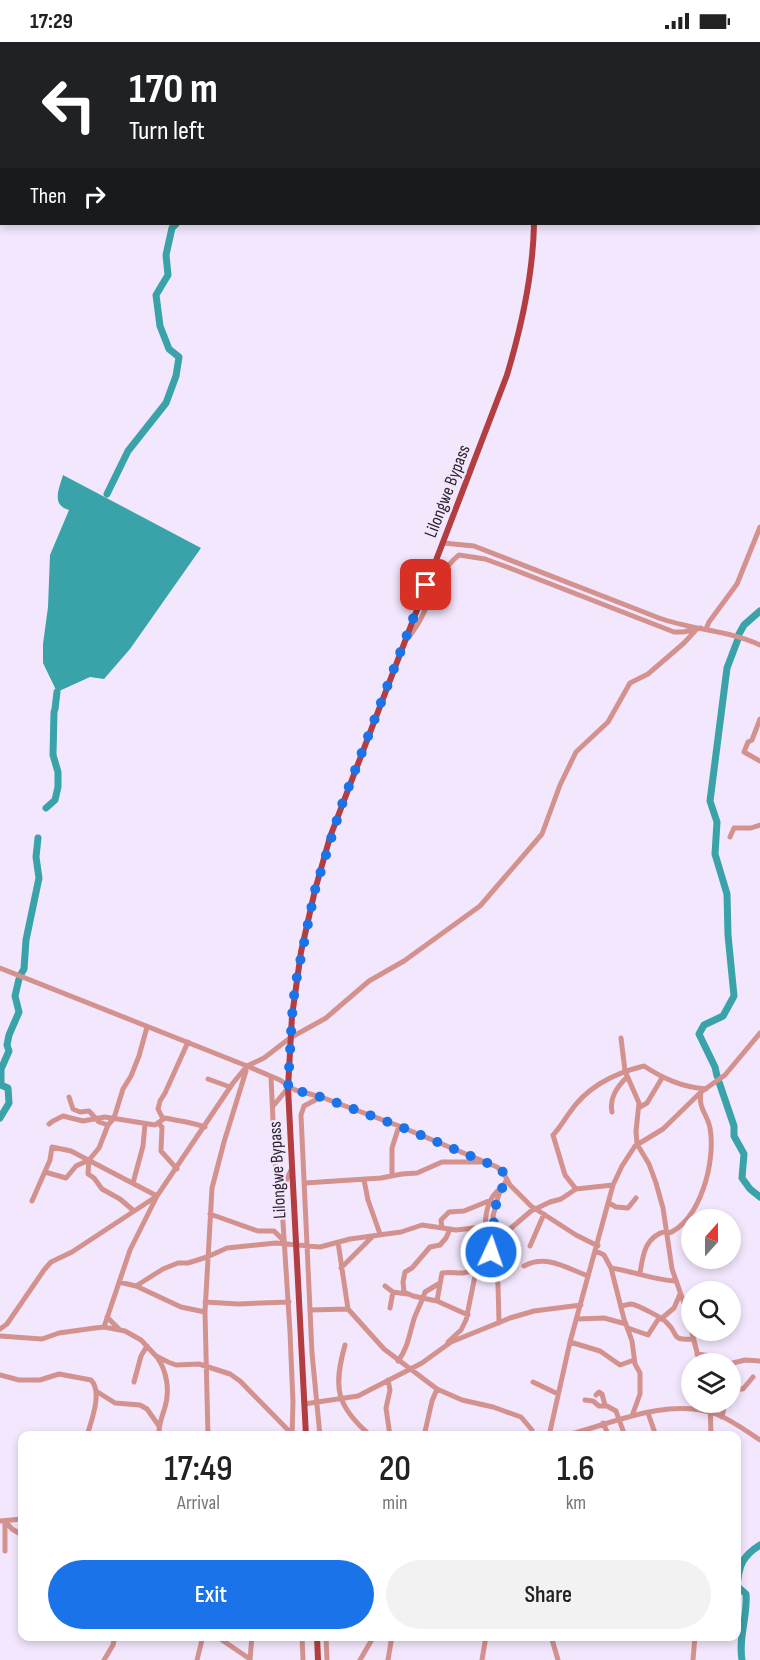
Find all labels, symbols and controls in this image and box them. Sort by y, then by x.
text: 17:29 [30,8,73,35]
text: 170 m [129,64,218,115]
icon: left [30,66,108,144]
text: Turn left [129,115,205,147]
icon: right [78,180,111,213]
text: Then [30,183,66,210]
street label: Lilongwe Bypass [420,442,475,541]
pin [400,559,451,610]
icon: arrive [409,568,442,601]
street label: Lilongwe Bypass [264,1121,291,1219]
north arrow [681,1209,741,1269]
map controls [681,1209,741,1413]
position arrow [459,1220,523,1284]
button: search [681,1281,741,1341]
button: layers [681,1353,741,1413]
text: 17:49 [164,1448,233,1491]
text: 20 [379,1448,411,1491]
text: 1.6 [557,1448,595,1491]
text: Arrival [177,1491,220,1515]
text: min [382,1491,407,1515]
text: km [566,1491,586,1515]
button: Exit [48,1560,374,1629]
button: Share [386,1560,711,1629]

